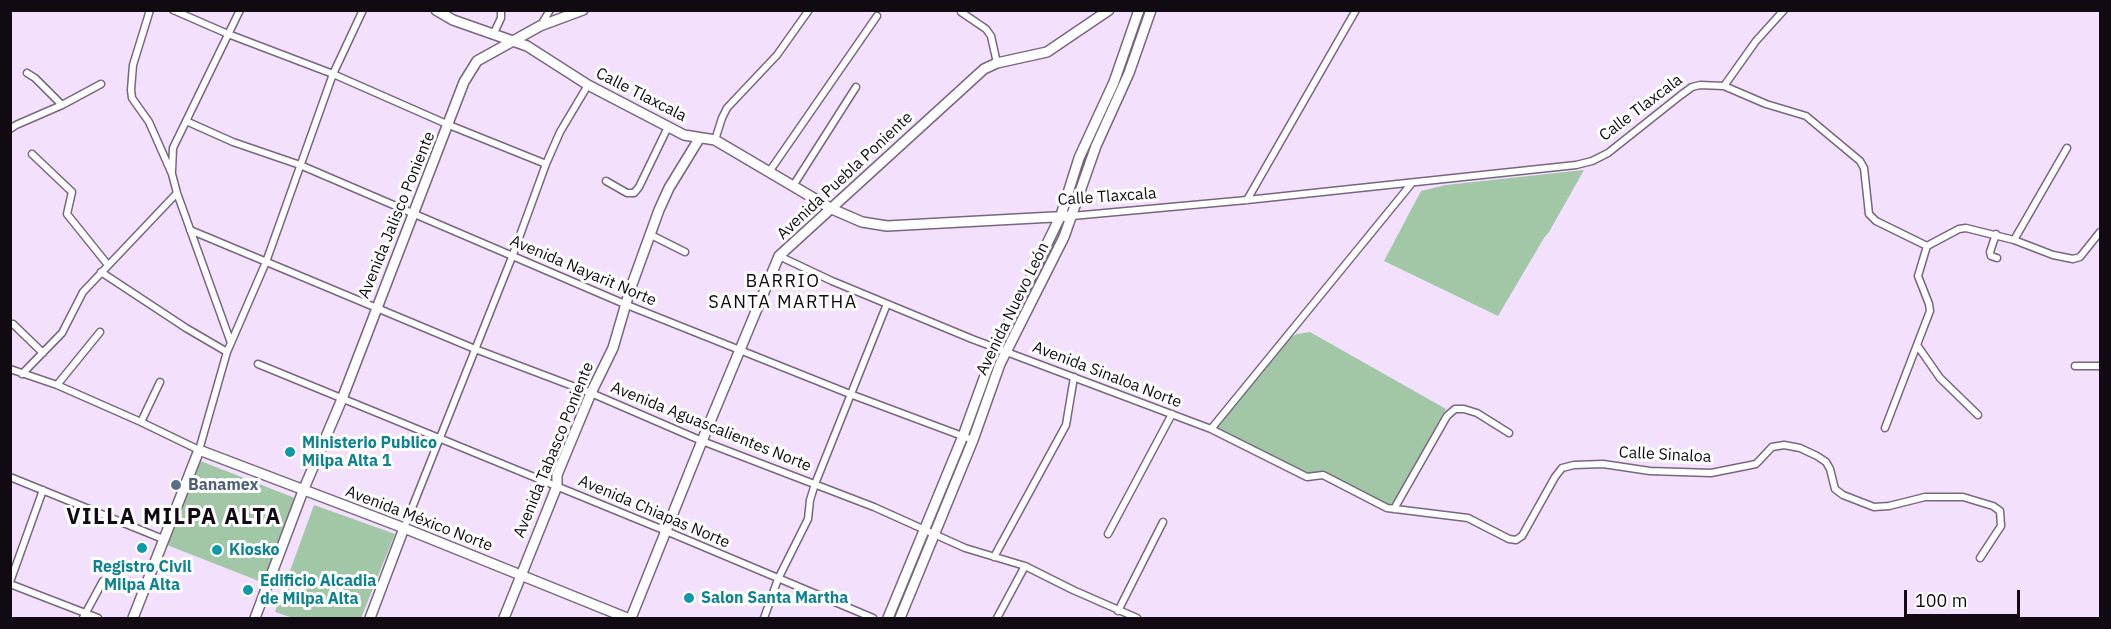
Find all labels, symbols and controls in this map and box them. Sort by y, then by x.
street label: Calle Tlaxcala [592,64,690,126]
street label: Calle Tlaxcala [1596,71,1686,145]
street label: Avenida Puebla Poniente [773,108,917,244]
street label: Avenida Jalisco Poniente [355,129,439,301]
street label: Calle Tlaxcala [1057,184,1157,210]
street label: Avenida Nayarit Norte [507,231,659,311]
street label: Avenida Nuevo León [973,239,1053,379]
district label: BARRIO SANTA MARTHA [708,271,858,314]
street label: Avenida Sinaloa Norte [1030,338,1184,412]
street label: Avenida Tabasco Poniente [510,359,598,541]
street label: Avenida Aguascalientes Norte [608,378,814,476]
place label: Ministerio Publico Milpa Alta 1 [302,433,437,471]
street label: Calle Sinaloa [1618,443,1712,467]
marker: Ministerio Publico Milpa Alta 1 [283,445,297,459]
street label: Avenida Chiapas Norte [575,471,733,553]
place label: Banamex [188,475,258,495]
marker: Banamex [169,478,183,492]
street label: Avenida México Norte [343,482,495,556]
district label: VILLA MILPA ALTA [66,505,282,531]
place label: Kiosko [229,540,280,560]
marker: Registro Civil Milpa Alta [135,541,149,555]
marker: Kiosko [210,543,224,557]
place label: Registro Civil Milpa Alta [92,557,192,595]
place label: Edificio Alcadia de Milpa Alta [260,571,376,609]
scale bar [1907,578,2022,616]
marker: Edificio Alcadia de Milpa Alta [241,583,255,597]
place label: Salon Santa Martha [701,588,848,608]
text: 100 m [1915,589,1967,612]
marker: Salon Santa Martha [682,591,696,605]

